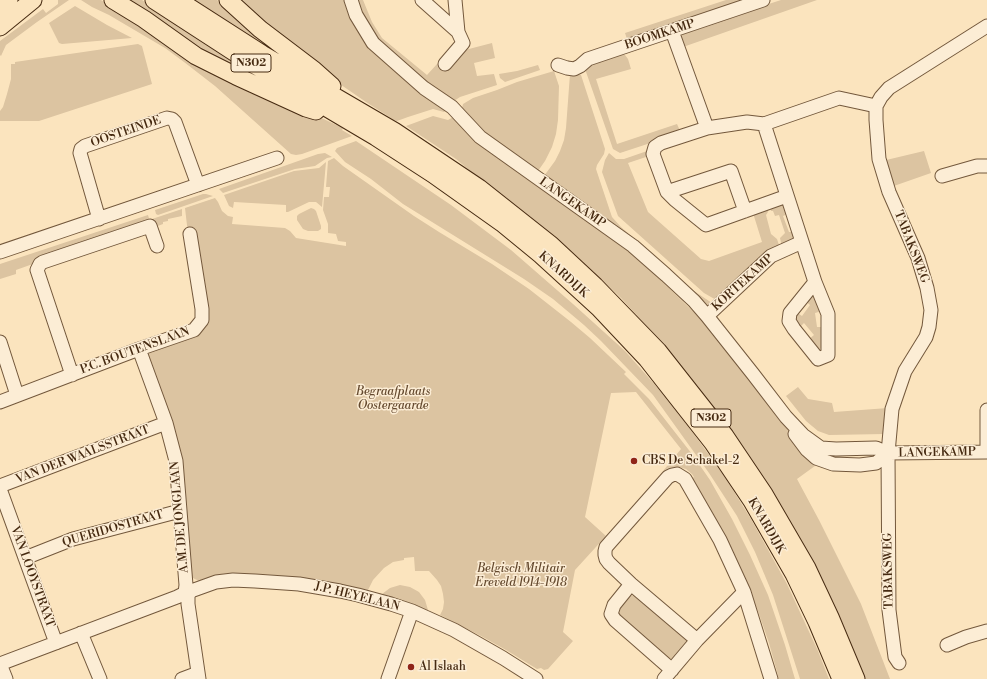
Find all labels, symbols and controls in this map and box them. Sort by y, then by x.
street label: BOOMKAMP [623,17,697,53]
road number: N302 [231,54,271,72]
street label: OOSTEINDE [89,113,163,151]
street label: LANGEKAMP [536,175,608,231]
street label: TABAKSWEG [891,209,931,285]
street label: KNARDIJK [535,249,591,301]
street label: KORTEKAMP [709,252,777,314]
street label: P.C. BOUTENSLAAN [78,324,192,378]
park label: Begraafplaats Oostergaarde [356,385,430,413]
road number: N302 [691,409,731,427]
street label: VAN DER WAALSSTRAAT [14,423,152,487]
street label: LANGEKAMP [898,445,976,461]
place label: CBS De Schakel-2 [642,454,739,468]
marker: CBS De Schakel-2 [629,456,639,466]
street label: A.M. DE JONGLAAN [168,460,192,574]
street label: KNARDIJK [744,495,788,557]
street label: QUERIDOSTRAAT [61,508,165,550]
street label: VAN LOOYSTRAAT [7,524,57,630]
street label: TABAKSWEG [881,533,897,609]
park label: Belgisch Militair Ereveld 1914-1918 [475,562,567,590]
street label: J.P. HEYELAAN [313,579,401,615]
place label: Al Islaah [419,660,466,674]
marker: Al Islaah [406,662,416,672]

